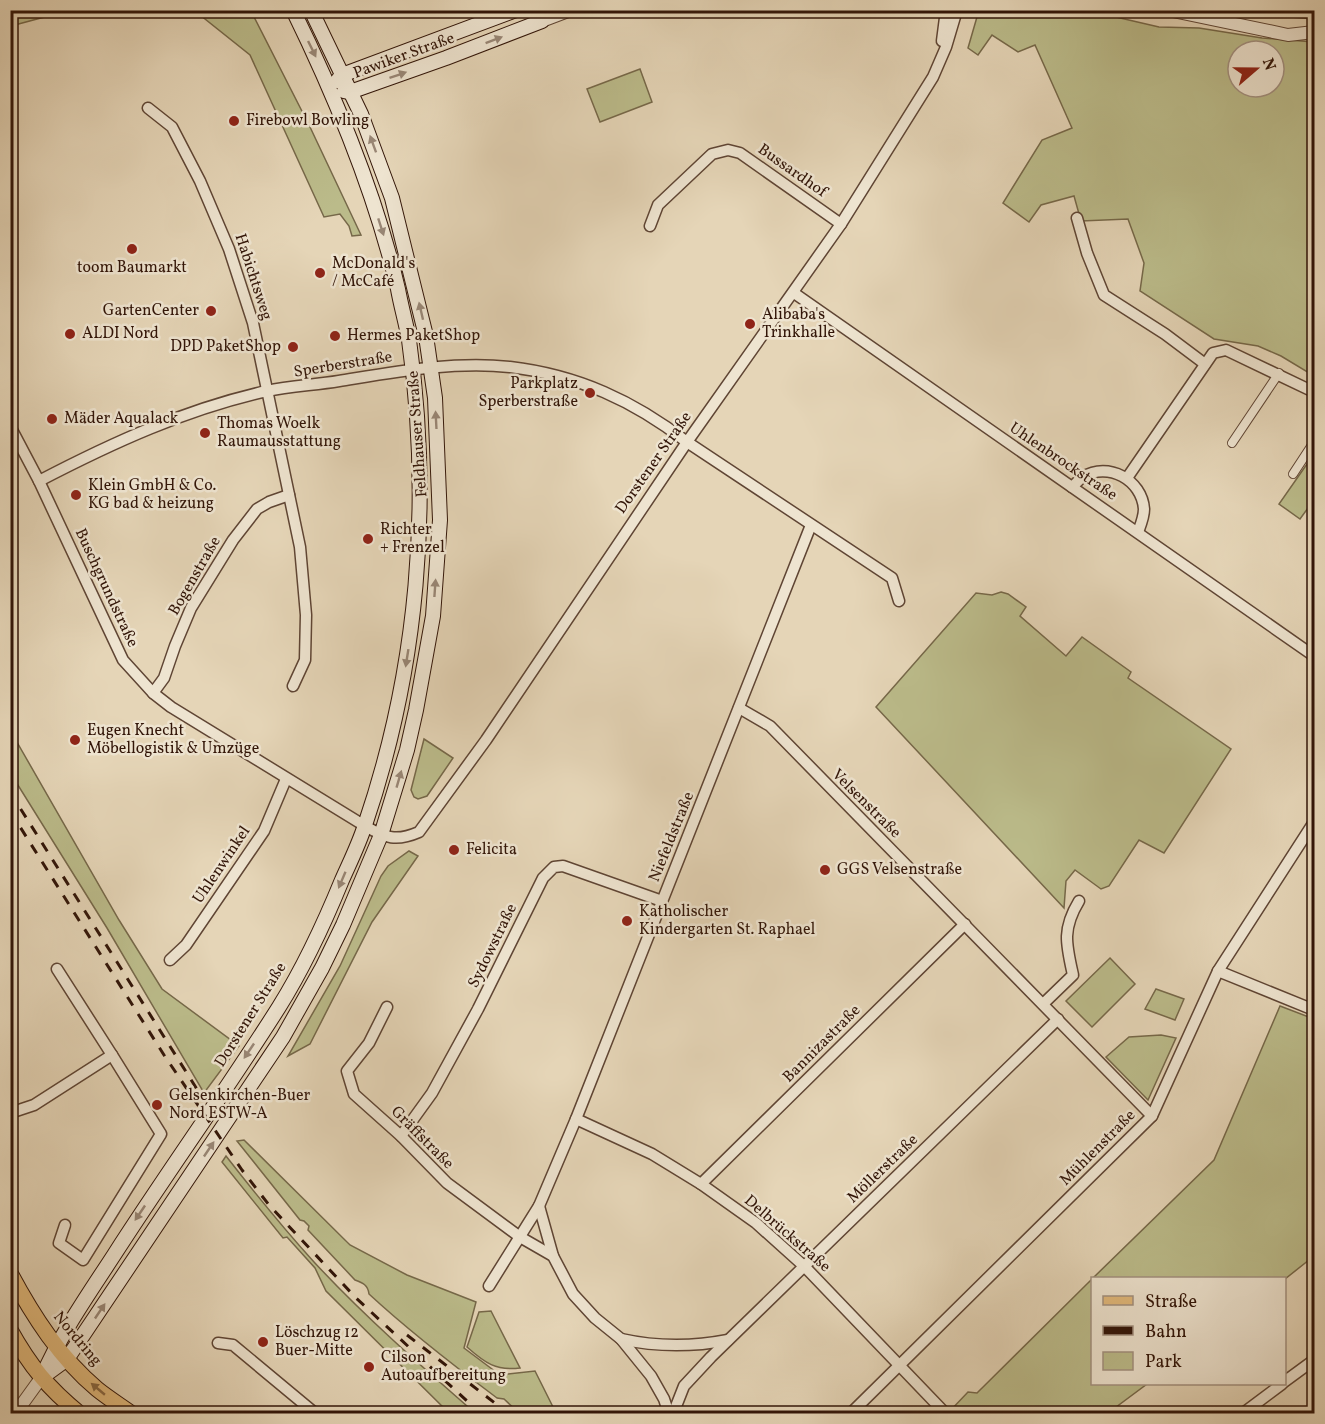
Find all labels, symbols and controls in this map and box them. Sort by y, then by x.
street label: Pawiker Straße [350,27,458,85]
one-way arrow [485,35,503,44]
north arrow [1226,39,1286,99]
one-way arrow [308,41,317,58]
text: N [1256,55,1281,74]
one-way arrow [389,70,407,80]
place label: Firebowl Bowling [246,110,369,132]
marker: Firebowl Bowling [227,114,241,128]
one-way arrow [367,135,377,153]
street label: Bussardhof [753,139,832,204]
one-way arrow [377,218,386,236]
street label: Habichtsweg [229,231,277,323]
marker: toom Baumarkt [125,242,139,256]
place label: McDonald's / McCafé [332,253,415,293]
place label: toom Baumarkt [77,257,187,279]
marker: McDonald's / McCafé [313,266,327,280]
place label: GartenCenter [103,300,199,322]
one-way arrow [415,301,425,320]
marker: GartenCenter [204,304,218,318]
place label: Alibaba's Trinkhalle [762,304,835,344]
marker: Alibaba's Trinkhalle [743,317,757,331]
place label: ALDI Nord [82,323,159,345]
place label: Hermes PaketShop [347,325,480,347]
marker: ALDI Nord [63,327,77,341]
marker: Hermes PaketShop [328,329,342,343]
place label: DPD PaketShop [170,336,281,358]
marker: DPD PaketShop [286,340,300,354]
street label: Sperberstraße [292,346,394,384]
street label: Feldhauser Straße [403,370,433,498]
place label: Parkplatz Sperberstraße [478,373,578,413]
marker: Parkplatz Sperberstraße [583,386,597,400]
street label: Dorstener Straße [611,407,697,519]
place label: Mäder Aqualack [64,408,179,430]
one-way arrow [431,411,440,430]
marker: Mäder Aqualack [45,412,59,426]
place label: Thomas Woelk Raumausstattung [217,413,341,453]
street label: Uhlenbrockstraße [1005,418,1121,506]
marker: Thomas Woelk Raumausstattung [198,426,212,440]
place label: Klein GmbH & Co. KG bad & heizung [88,475,216,515]
marker: Klein GmbH & Co. KG bad & heizung [69,488,83,502]
place label: Richter + Frenzel [380,519,445,559]
street label: Buschgrundstraße [69,525,143,651]
street label: Bogenstraße [163,532,227,620]
marker: Richter + Frenzel [361,532,375,546]
one-way arrow [430,578,440,597]
one-way arrow [403,649,412,668]
place label: Eugen Knecht Möbellogistik & Umzüge [87,720,259,760]
marker: Eugen Knecht Möbellogistik & Umzüge [68,733,82,747]
street label: Velsenstraße [826,764,906,844]
one-way arrow [395,770,404,788]
street label: Niefeldstraße [644,789,700,885]
street label: Uhlenwinkel [188,822,256,908]
place label: Felicita [466,839,517,861]
marker: Felicita [447,843,461,857]
place label: GGS Velsenstraße [837,859,962,881]
marker: GGS Velsenstraße [818,863,832,877]
one-way arrow [337,872,347,890]
street label: Sydowstraße [463,900,523,992]
place label: Katholischer Kindergarten St. Raphael [639,901,816,941]
marker: Katholischer Kindergarten St. Raphael [620,914,634,928]
street label: Dorstener Straße [210,958,292,1072]
street label: Bannizastraße [778,1000,866,1088]
one-way arrow [243,1043,255,1059]
place label: Gelsenkirchen-Buer Nord ESTW-A [169,1085,311,1125]
marker: Gelsenkirchen-Buer Nord ESTW-A [150,1098,164,1112]
street label: Gräffstraße [385,1101,459,1175]
street label: Mühlenstraße [1055,1105,1141,1191]
street label: Möllerstraße [843,1129,923,1209]
one-way arrow [203,1141,214,1157]
street label: Delbrückstraße [739,1190,835,1278]
one-way arrow [135,1205,146,1221]
legend [1091,1277,1286,1385]
text: Straße [1145,1290,1197,1315]
one-way arrow [94,1303,105,1319]
street label: Nordring [48,1307,106,1371]
text: Bahn [1145,1320,1187,1345]
place label: Löschzug 12 Buer-Mitte [275,1322,359,1362]
marker: Löschzug 12 Buer-Mitte [256,1335,270,1349]
place label: Cilson Autoaufbereitung [381,1347,506,1387]
text: Park [1145,1350,1182,1375]
marker: Cilson Autoaufbereitung [362,1360,376,1374]
one-way arrow [90,1382,106,1395]

